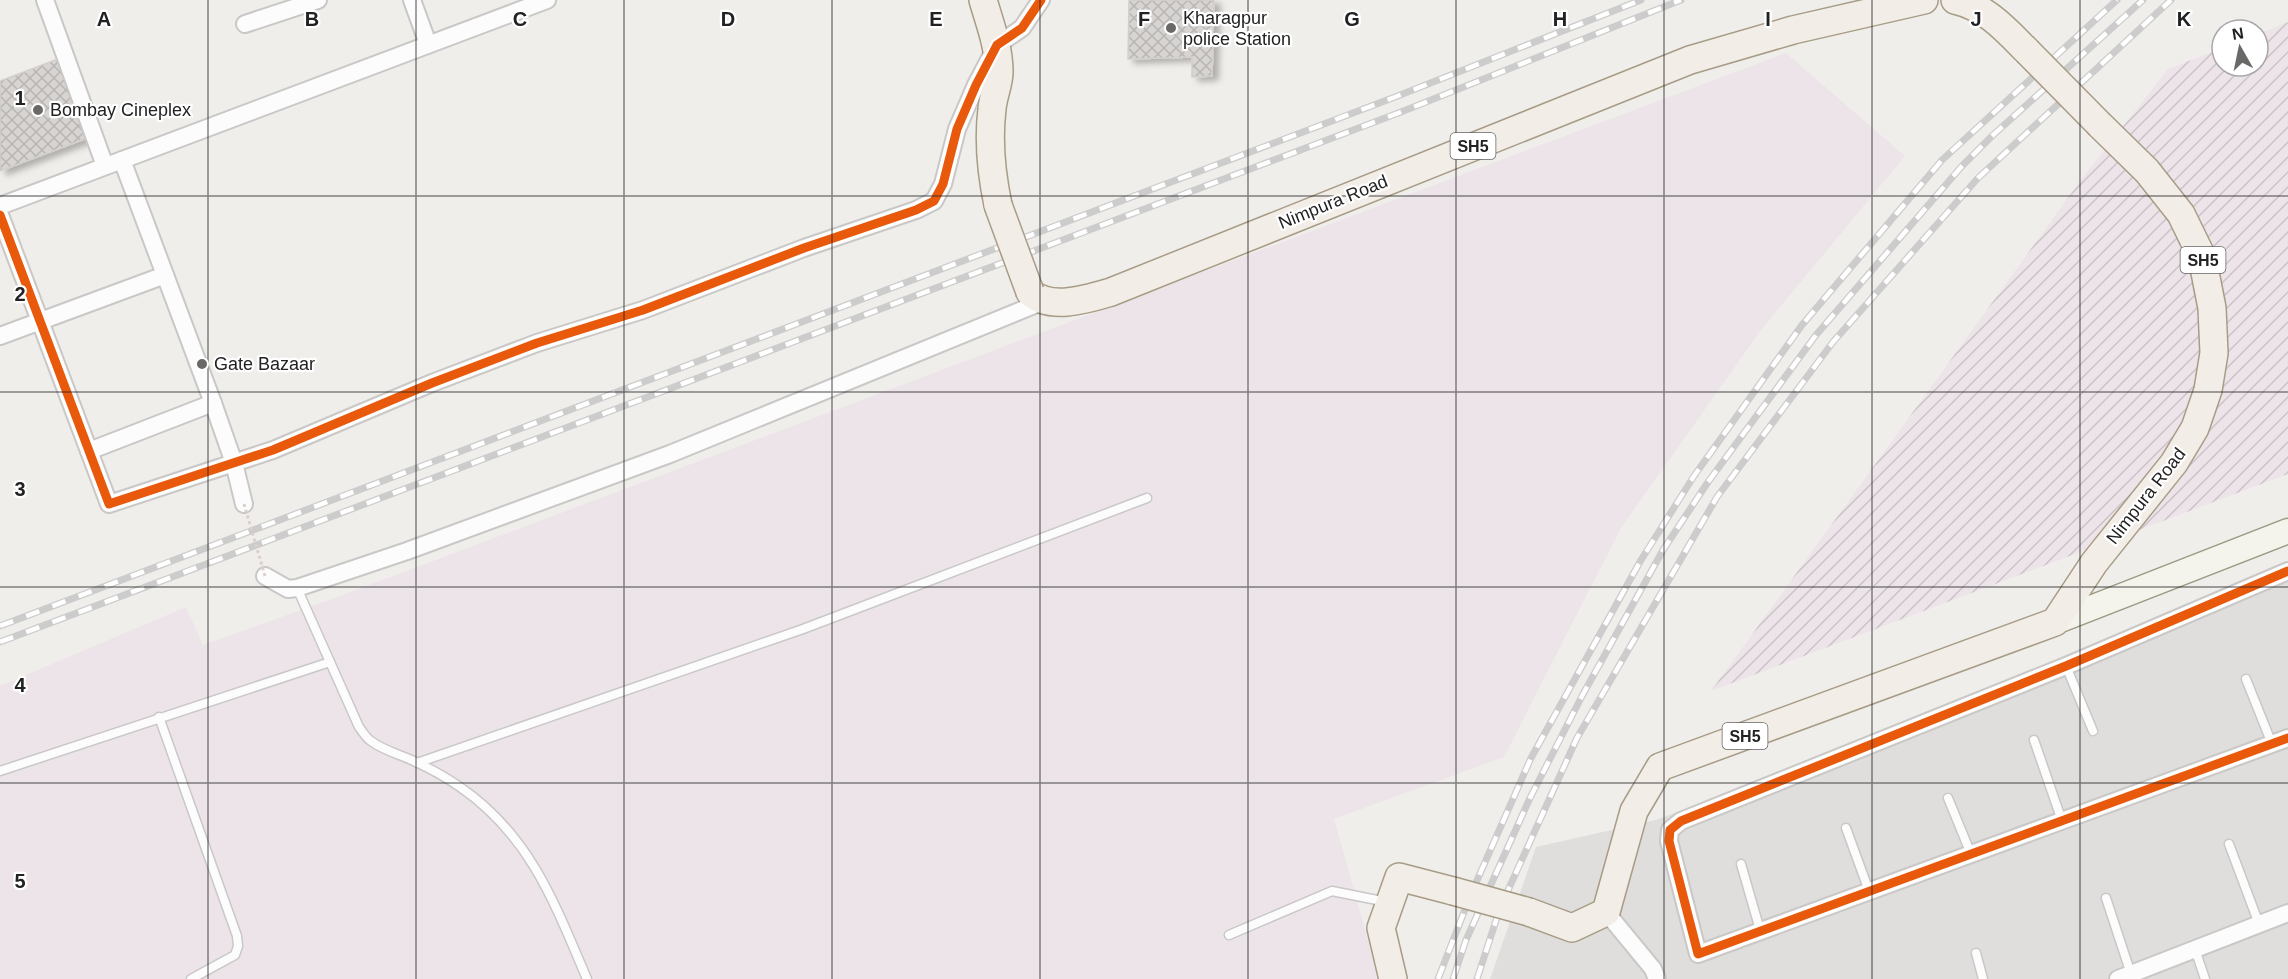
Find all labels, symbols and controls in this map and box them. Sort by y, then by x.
text: A [97,8,111,30]
text: B [305,8,319,30]
text: C [513,8,527,30]
text: D [721,8,735,30]
text: E [929,8,943,30]
text: F [1138,8,1150,30]
place label: Kharagpur police Station [1183,8,1291,49]
text: G [1344,8,1360,30]
text: H [1553,8,1567,30]
text: I [1765,8,1771,30]
text: J [1970,8,1982,30]
text: K [2177,8,2192,30]
north arrow [2210,18,2270,78]
marker: Kharagpur police Station [1164,21,1178,35]
text: N [2231,24,2245,43]
text: 1 [14,87,26,109]
place label: Bombay Cineplex [50,100,191,120]
marker: Bombay Cineplex [31,103,45,117]
road number: SH5 [1450,133,1496,159]
street label: Nimpura Road [1275,171,1391,233]
road number: SH5 [2180,247,2226,273]
text: 2 [14,283,26,305]
place label: Gate Bazaar [214,354,315,374]
marker: Gate Bazaar [195,357,209,371]
street label: Nimpura Road [2102,444,2190,548]
text: 3 [14,478,26,500]
text: 4 [14,674,26,696]
road number: SH5 [1722,723,1768,749]
text: 5 [14,870,26,892]

